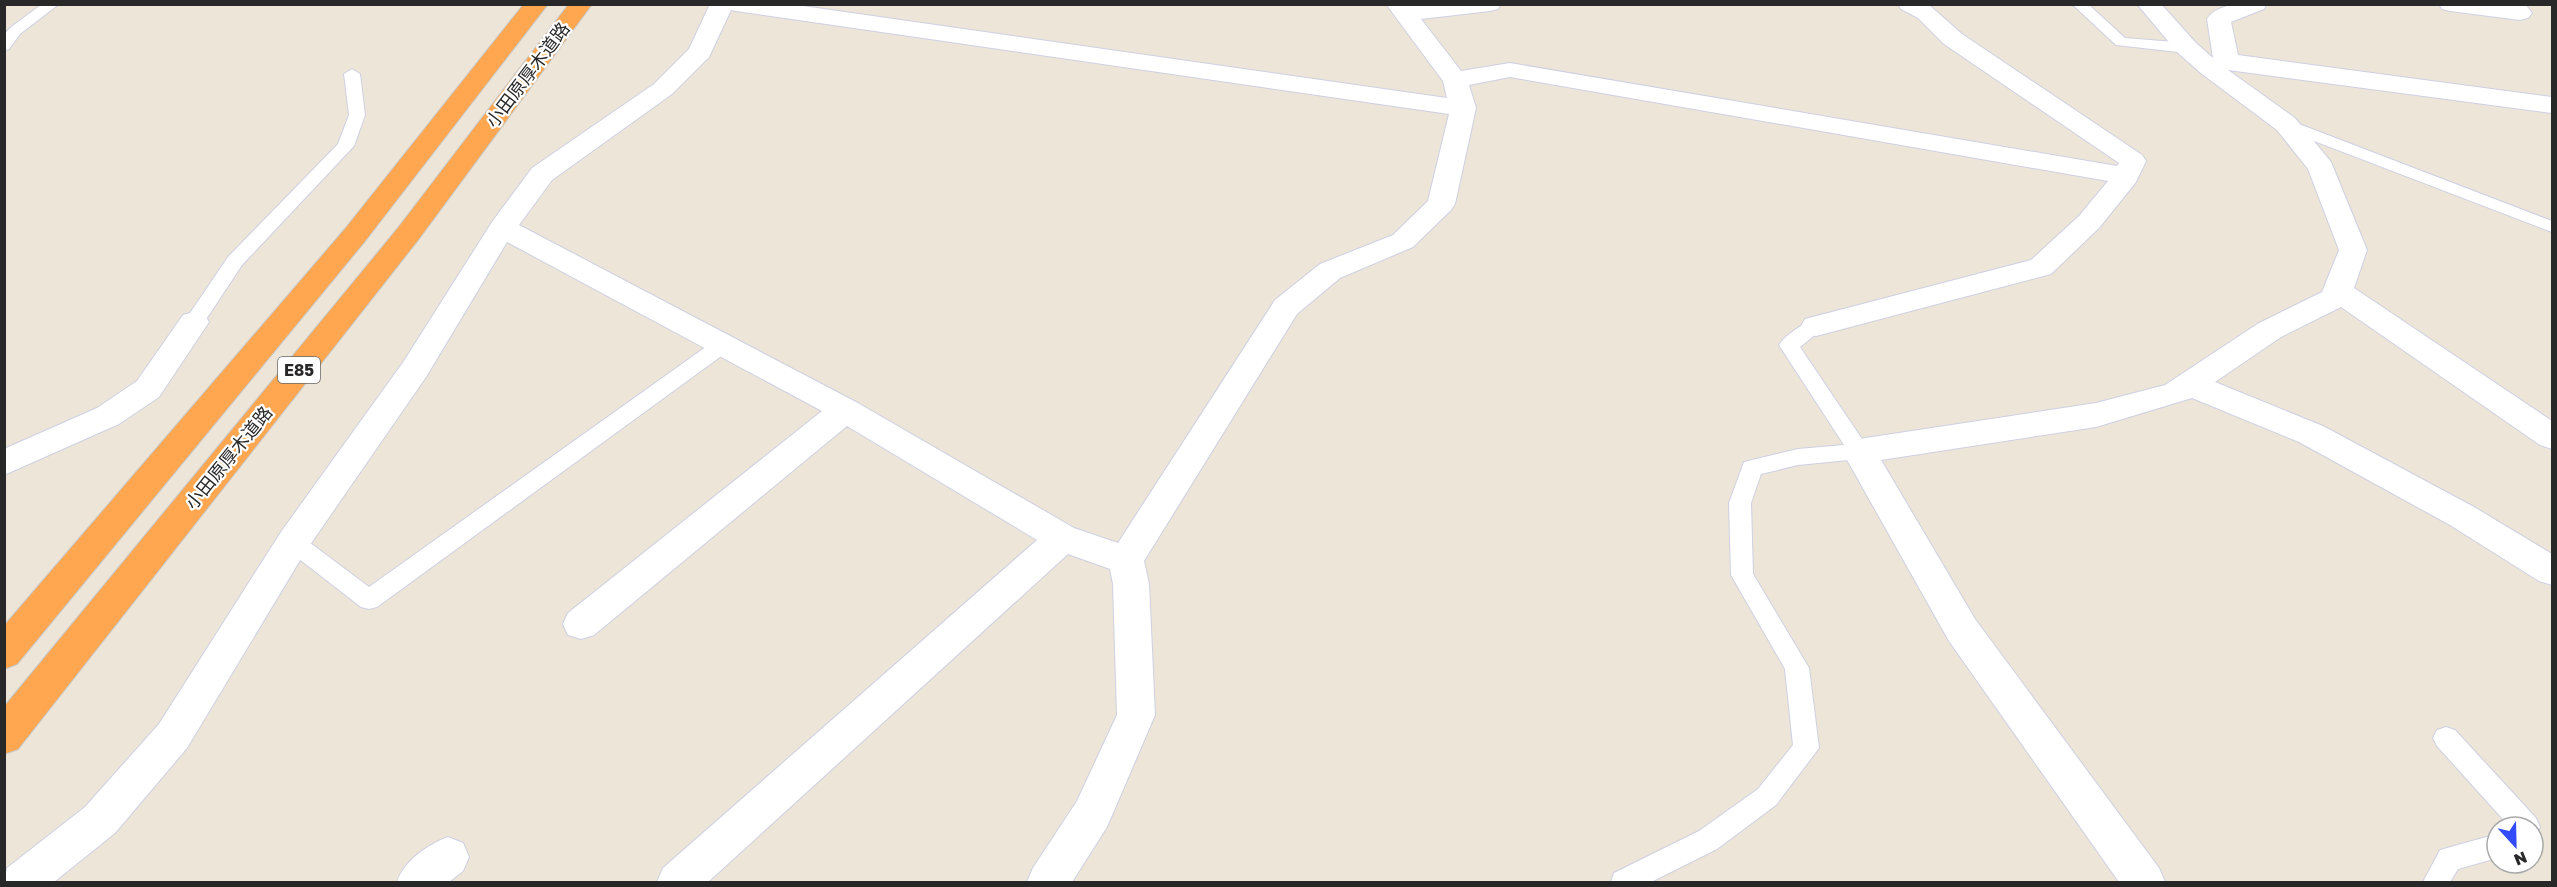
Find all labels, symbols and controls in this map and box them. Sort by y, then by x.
street label: 小田原厚木道路 [481,17,574,131]
road number: E85 [278,357,320,383]
street label: 小田原厚木道路 [180,401,276,513]
north arrow [2485,815,2545,875]
text: N [2511,847,2530,870]

